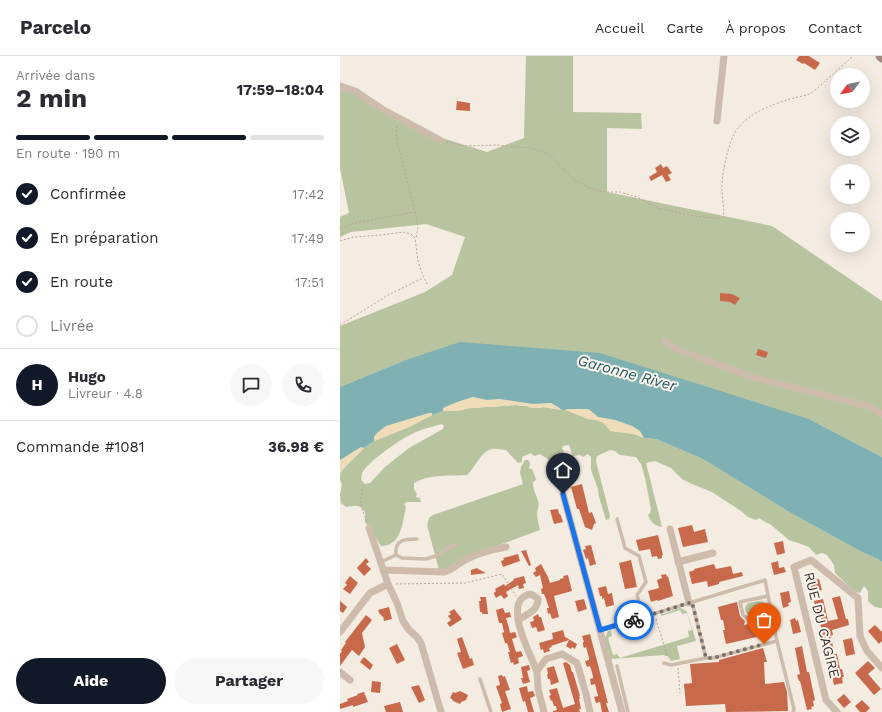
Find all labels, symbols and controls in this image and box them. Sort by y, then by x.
text: Parcelo [20,16,91,39]
text: Accueil [595,20,644,36]
text: Carte [666,20,703,36]
text: À propos [725,20,786,36]
text: Contact [808,20,862,36]
text: Arrivée dans [16,68,95,83]
north arrow [830,68,870,108]
map controls [830,68,870,252]
text: 17:59–18:04 [237,81,324,99]
text: 2 min [16,83,87,113]
button: layers [830,116,870,156]
text: En route · 190 m [16,146,120,161]
button: + [830,164,870,204]
icon: check [16,183,38,205]
text: Confirmée [50,185,126,203]
text: 17:42 [292,187,324,202]
button: − [830,212,870,252]
icon: check [16,227,38,249]
text: En préparation [50,229,158,247]
text: 17:49 [292,231,324,246]
icon: check [16,271,38,293]
text: En route [50,273,113,291]
text: 17:51 [295,275,324,290]
text: Livrée [50,317,94,335]
water label: Garonne River [576,351,679,395]
button: chat [230,364,272,406]
button: phone [282,364,324,406]
text: Hugo [68,368,106,386]
text: H [31,376,43,394]
text: Livreur · 4.8 [68,386,143,401]
text: Commande #1081 [16,438,145,456]
text: 36.98 € [268,438,324,456]
pin [546,453,580,494]
icon: home [552,459,574,481]
street label: RUE DU CAGIRE [801,570,843,680]
courier [614,600,654,640]
pin [747,603,781,644]
icon: bike [623,609,645,631]
icon: bag [753,609,775,631]
button: Aide [16,658,166,704]
button: Partager [174,658,324,704]

